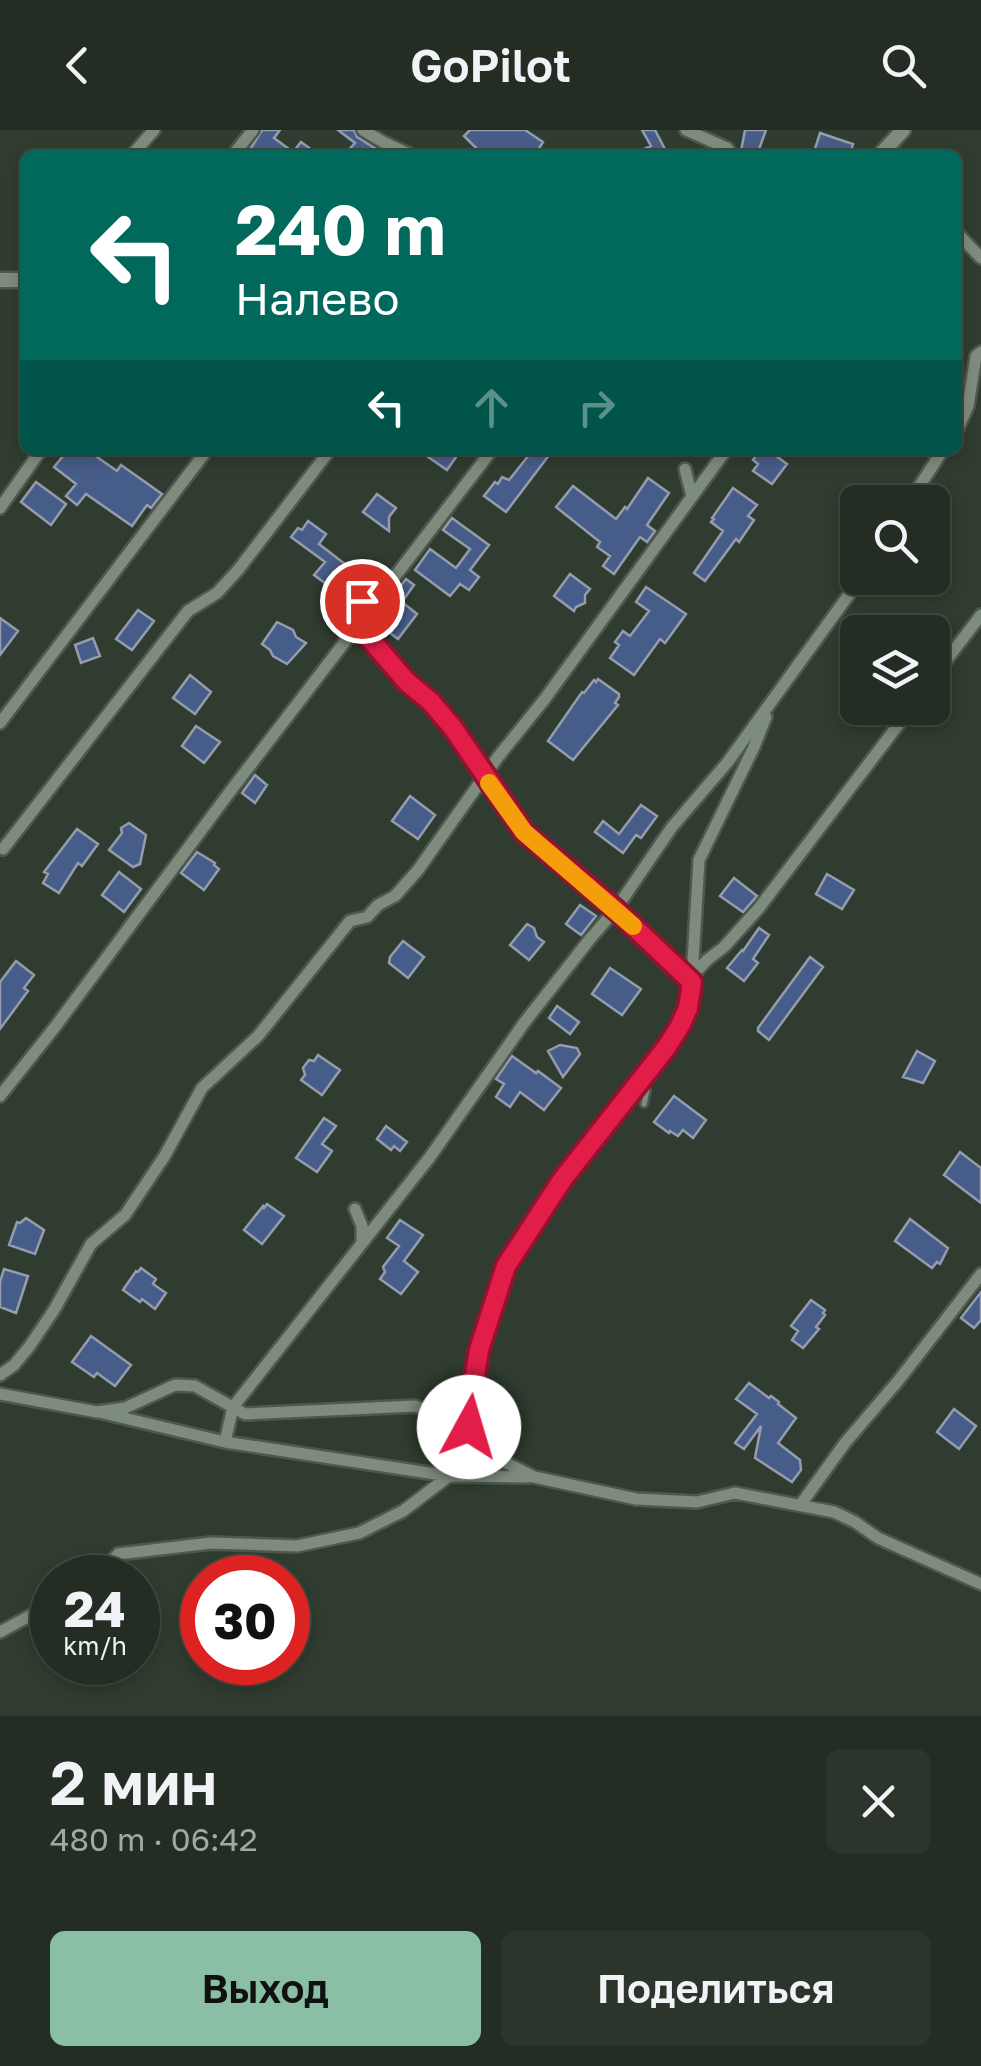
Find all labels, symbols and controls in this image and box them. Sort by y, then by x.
icon: back [50,38,105,93]
text: GoPilot [410,38,571,92]
icon: search [876,38,931,93]
text: 240 m [235,186,446,270]
icon: left [70,190,200,320]
text: Налево [235,271,399,325]
icon: left [359,380,414,435]
icon: ahead [464,380,519,435]
icon: right [569,380,624,435]
map controls [840,485,950,725]
button: search [840,485,950,595]
pin [320,559,405,644]
icon: arrive [335,574,390,629]
button: layers [840,615,950,725]
position arrow [417,1375,521,1479]
speed limit sign: 30 [180,1555,310,1685]
text: 24 [64,1578,126,1638]
text: km/h [63,1630,127,1661]
text: 2 мин [50,1746,217,1818]
button: close [826,1749,931,1854]
text: 480 m · 06:42 [50,1820,258,1858]
button: Выход [50,1931,481,2046]
button: Поделиться [501,1931,931,2046]

